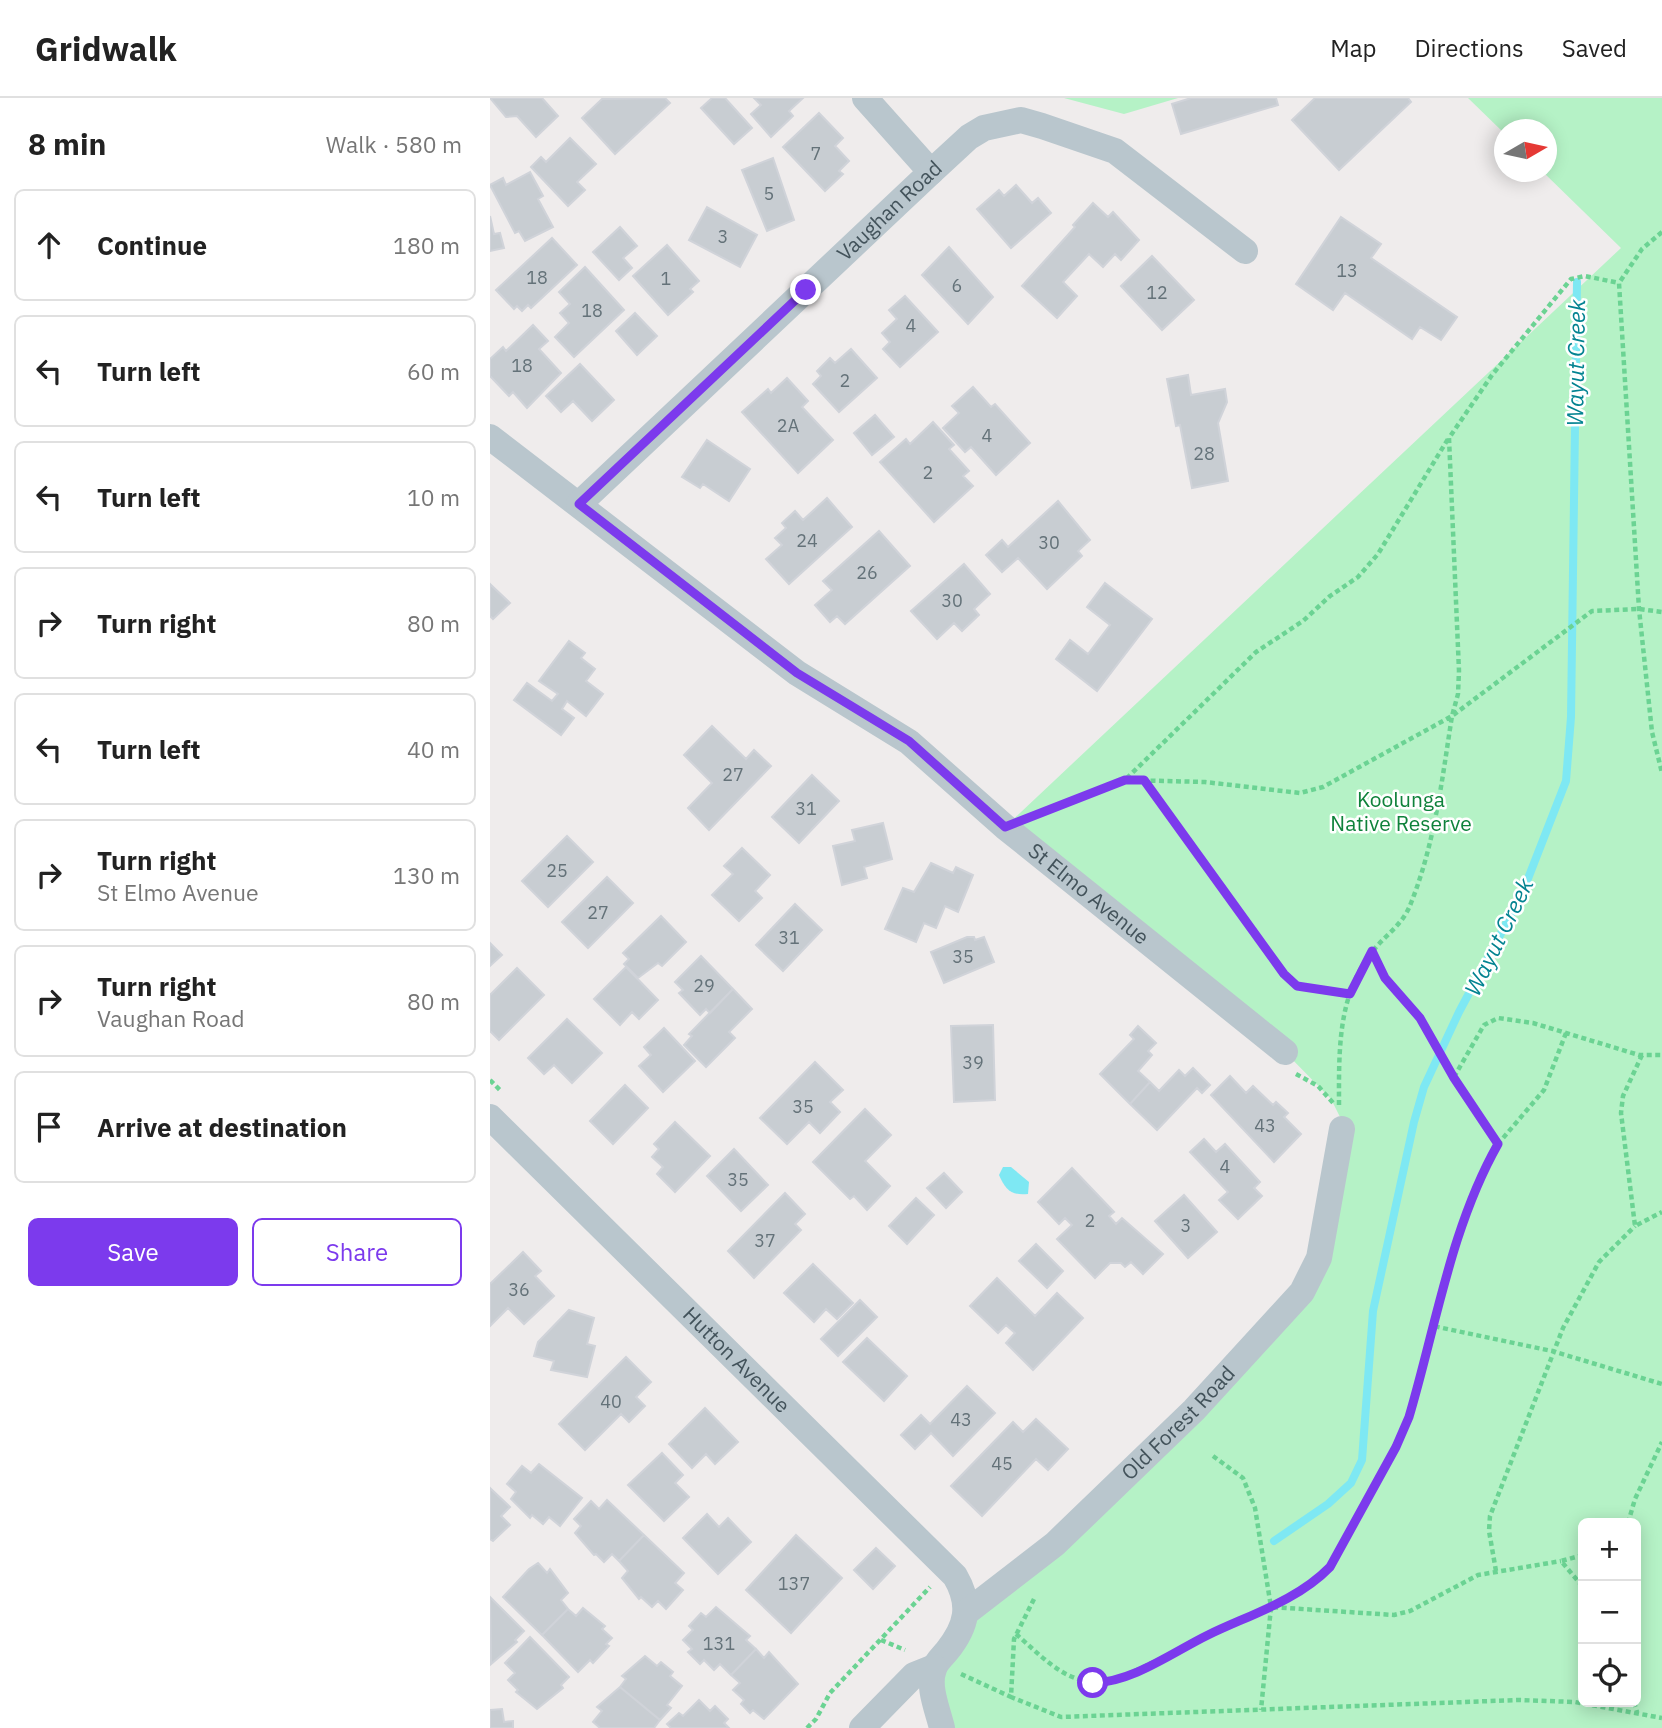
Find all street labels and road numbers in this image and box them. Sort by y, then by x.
street label: Vaughan Road [830,154,948,267]
street label: St Elmo Avenue [1023,836,1155,950]
street label: Hutton Avenue [677,1300,797,1419]
street label: Old Forest Road [1115,1359,1241,1486]

